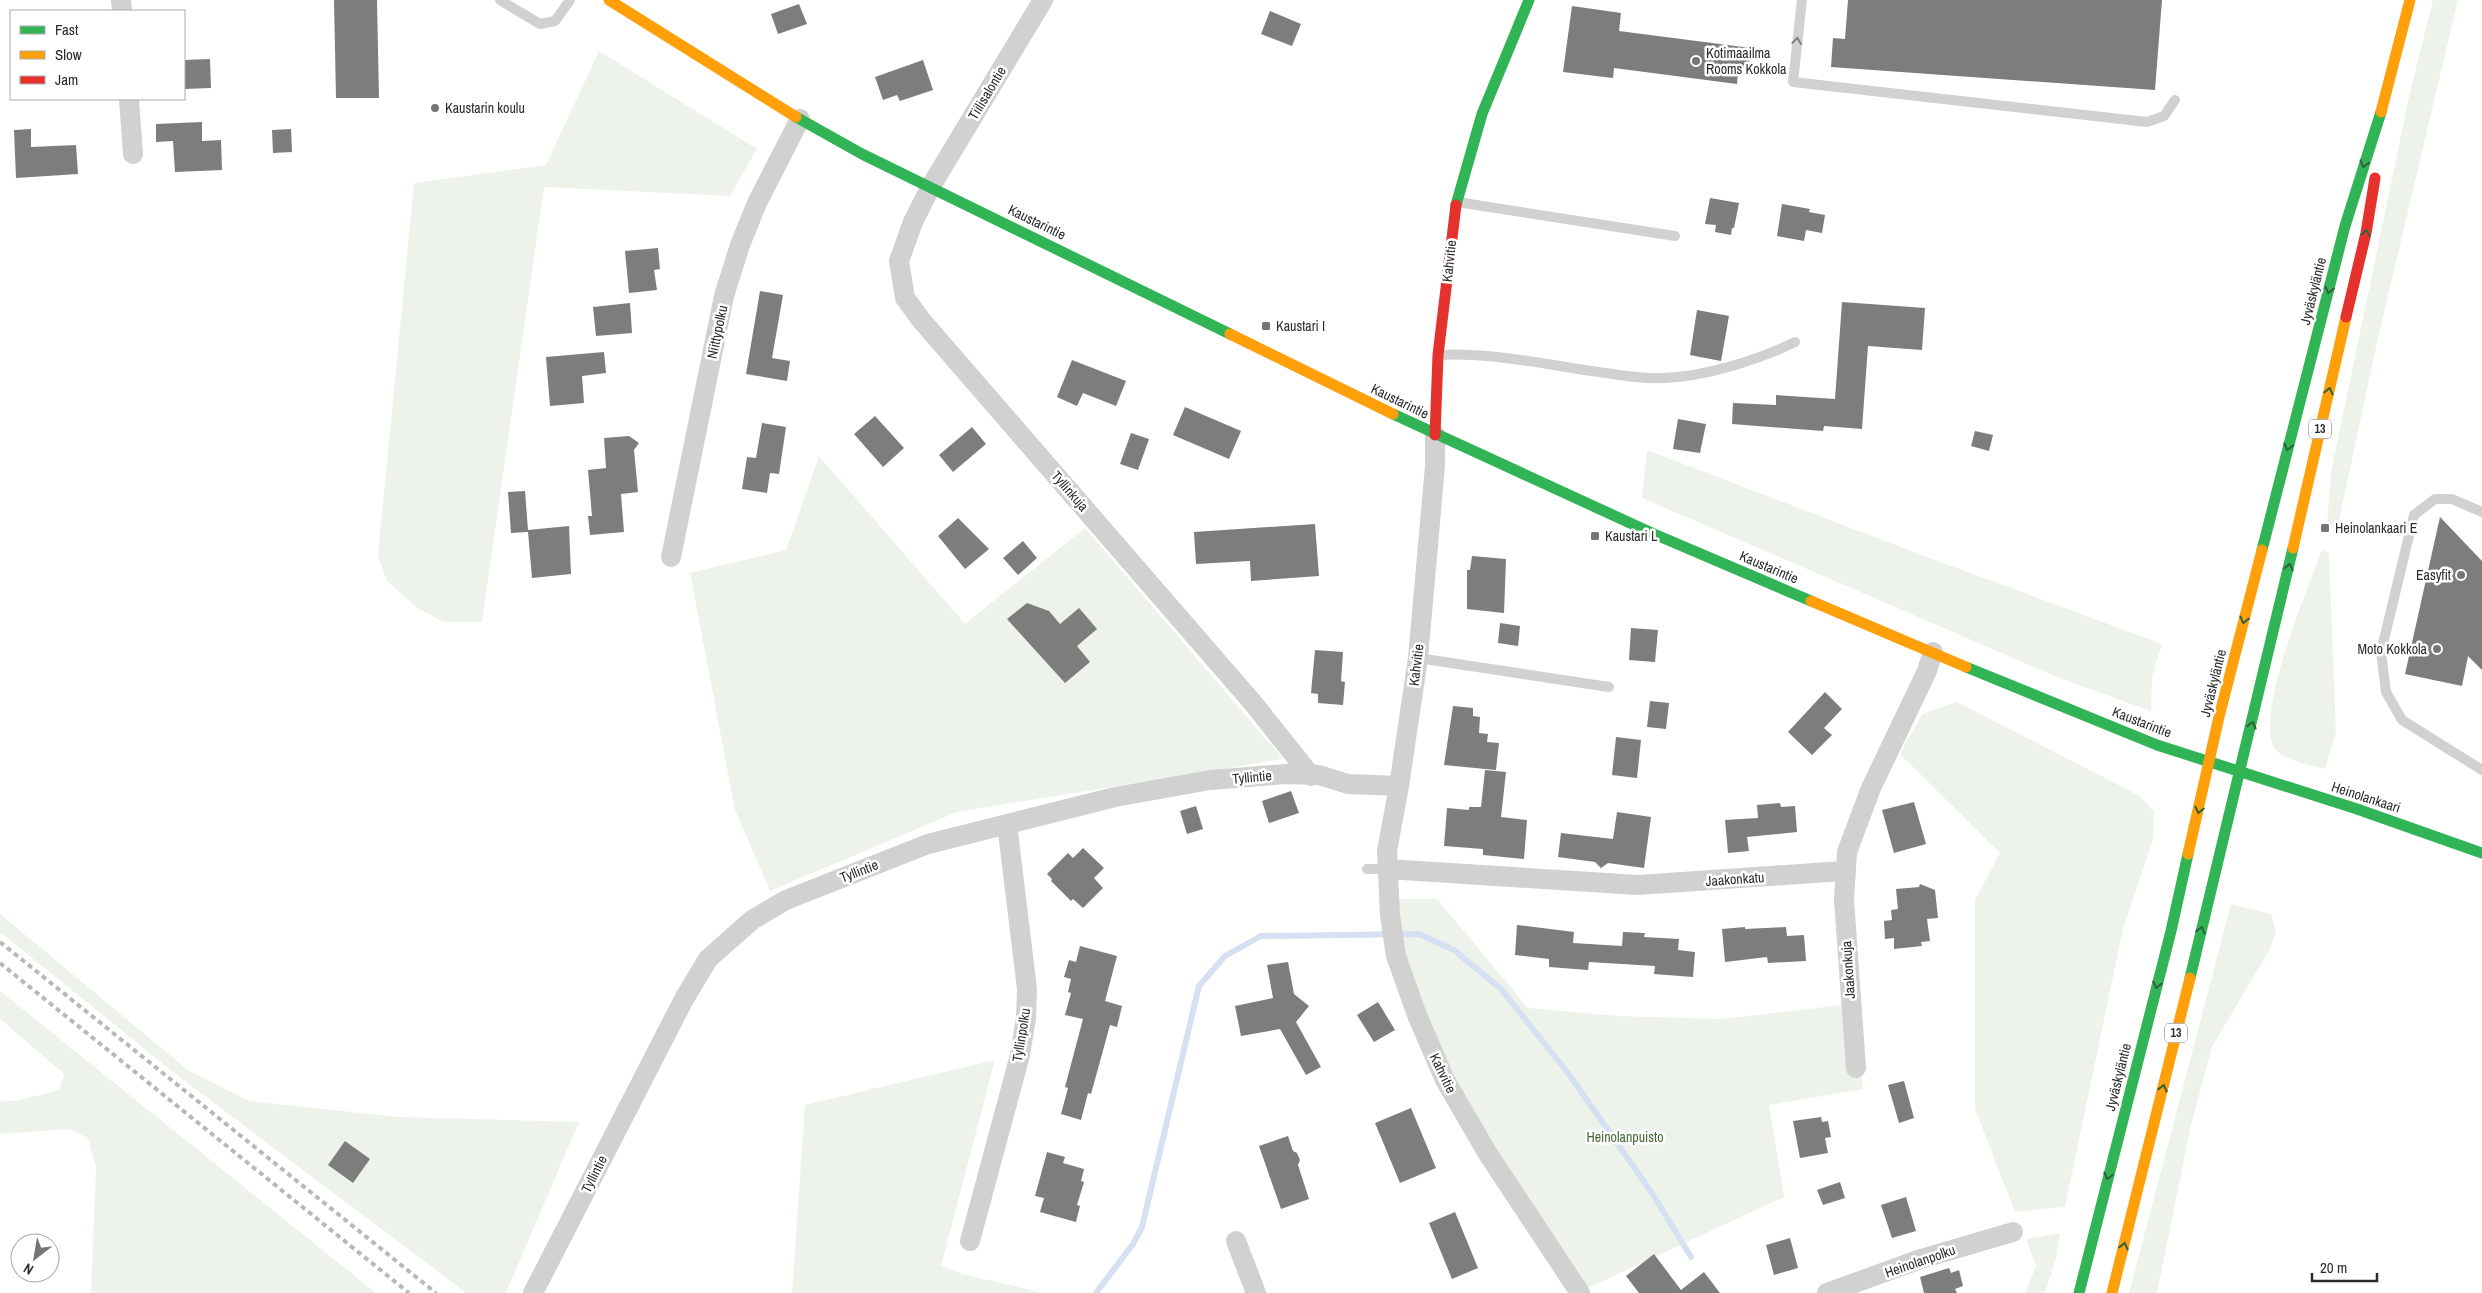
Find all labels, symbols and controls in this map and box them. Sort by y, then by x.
legend [10,10,185,100]
text: Fast [55,19,79,40]
one-way arrow [1791,37,1802,45]
text: Slow [55,44,82,65]
place label: Kotimaailma Rooms Kokkola [1706,44,1787,78]
marker: Kotimaailma Rooms Kokkola [1690,55,1702,67]
street label: Tiilisalontie [964,63,1010,123]
text: Jam [55,69,78,90]
place label: Kaustarin koulu [445,99,525,117]
marker: Kaustarin koulu [429,102,441,114]
one-way arrow [2360,159,2370,168]
street label: Kaustarintie [1005,200,1069,244]
one-way arrow [2360,229,2370,238]
street label: Kahvitie [1438,239,1460,283]
street label: Jyväskyläntie [2296,255,2330,327]
one-way arrow [2324,285,2334,294]
street label: Niittypolku [703,304,731,360]
place label: Kaustari I [1276,317,1325,335]
marker: Kaustari I [1260,320,1272,332]
street label: Kaustarintie [1368,379,1432,423]
one-way arrow [2323,387,2334,396]
road number: 13 [2309,419,2331,438]
one-way arrow [2284,443,2294,451]
street label: Tyllinkuja [1048,467,1093,515]
place label: Heinolankaari E [2335,519,2417,537]
marker: Heinolankaari E [2319,522,2331,534]
place label: Kaustari L [1605,527,1658,545]
marker: Kaustari L [1589,530,1601,542]
street label: Kaustarintie [1737,547,1801,587]
one-way arrow [2283,562,2293,571]
place label: Easyfit [2416,566,2451,584]
marker: Easyfit [2455,569,2467,581]
one-way arrow [2239,616,2250,625]
place label: Moto Kokkola [2357,640,2428,658]
street label: Kahvitie [1404,643,1428,687]
marker: Moto Kokkola [2431,643,2443,655]
street label: Jyväskyläntie [2196,647,2230,719]
street label: Kaustarintie [2110,703,2174,741]
one-way arrow [2246,721,2257,730]
street label: Tyllintie [1232,766,1272,788]
street label: Heinolankaari [2329,777,2403,817]
one-way arrow [2194,805,2205,814]
street label: Tyllintie [837,856,881,886]
street label: Jaakonkatu [1705,868,1765,890]
one-way arrow [2195,926,2206,935]
street label: Jaakonkuja [1837,940,1859,1000]
one-way arrow [2153,980,2163,988]
street label: Tyllinpolku [1008,1007,1034,1063]
road number: 13 [2165,1024,2187,1042]
street label: Jyväskyläntie [2101,1041,2135,1113]
street label: Kahvitie [1426,1050,1460,1096]
one-way arrow [2157,1083,2168,1092]
park label: Heinolanpuisto [1586,1128,1664,1146]
street label: Tyllintie [577,1152,611,1196]
one-way arrow [2104,1172,2114,1180]
north arrow [10,1233,60,1283]
street label: Heinolanpolku [1882,1241,1958,1281]
one-way arrow [2118,1241,2129,1250]
scale bar [2312,1250,2377,1282]
text: 20 m [2320,1257,2347,1278]
text: N [20,1259,36,1279]

